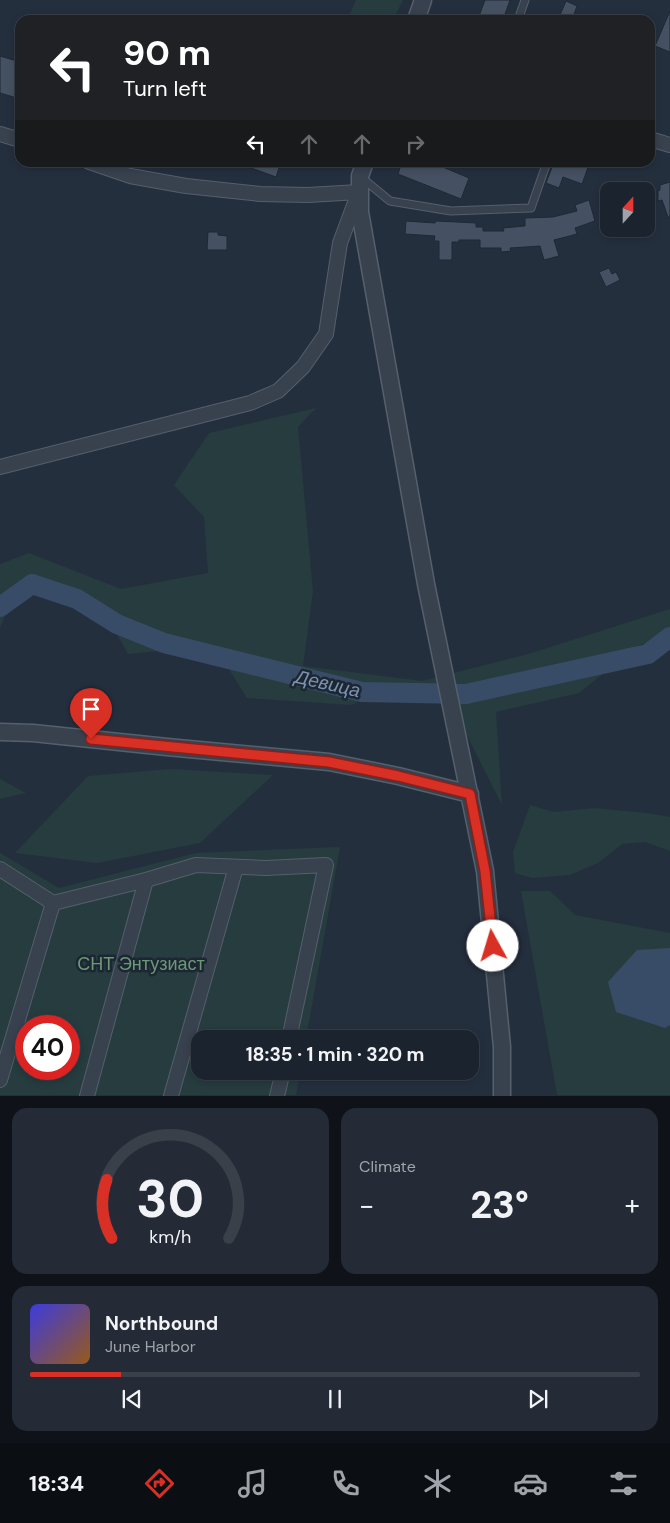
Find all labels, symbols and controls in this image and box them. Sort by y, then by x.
text: 90 m [123,30,211,76]
icon: left [40,35,105,100]
text: Turn left [123,74,207,103]
icon: left [242,130,270,158]
icon: ahead [295,130,323,158]
icon: ahead [348,130,376,158]
icon: right [401,130,429,158]
north arrow [600,182,655,238]
map controls [600,182,655,237]
water label: Девица [291,663,363,703]
pin [70,688,112,739]
icon: arrive [77,695,105,723]
position arrow [466,919,518,971]
park label: СНТ Энтузиаст [77,952,205,976]
speed limit sign: 40 [15,1015,80,1080]
text: 18:35 · 1 min · 320 m [246,1042,424,1067]
text: Climate [359,1156,416,1177]
text: 30 [137,1165,204,1233]
text: 23° [470,1180,529,1230]
text: − [359,1187,374,1224]
text: + [625,1187,640,1224]
text: km/h [149,1225,192,1249]
text: Northbound [105,1311,218,1336]
text: June Harbor [105,1336,196,1357]
icon: previous [118,1385,146,1413]
icon: pause [321,1385,349,1413]
icon: next [524,1385,552,1413]
icon: directions [142,1466,177,1501]
icon: music [235,1466,270,1501]
icon: phone [328,1466,363,1501]
icon: climate [420,1466,455,1501]
icon: car [513,1466,548,1501]
icon: filters [606,1466,641,1501]
text: 18:34 [29,1469,84,1498]

